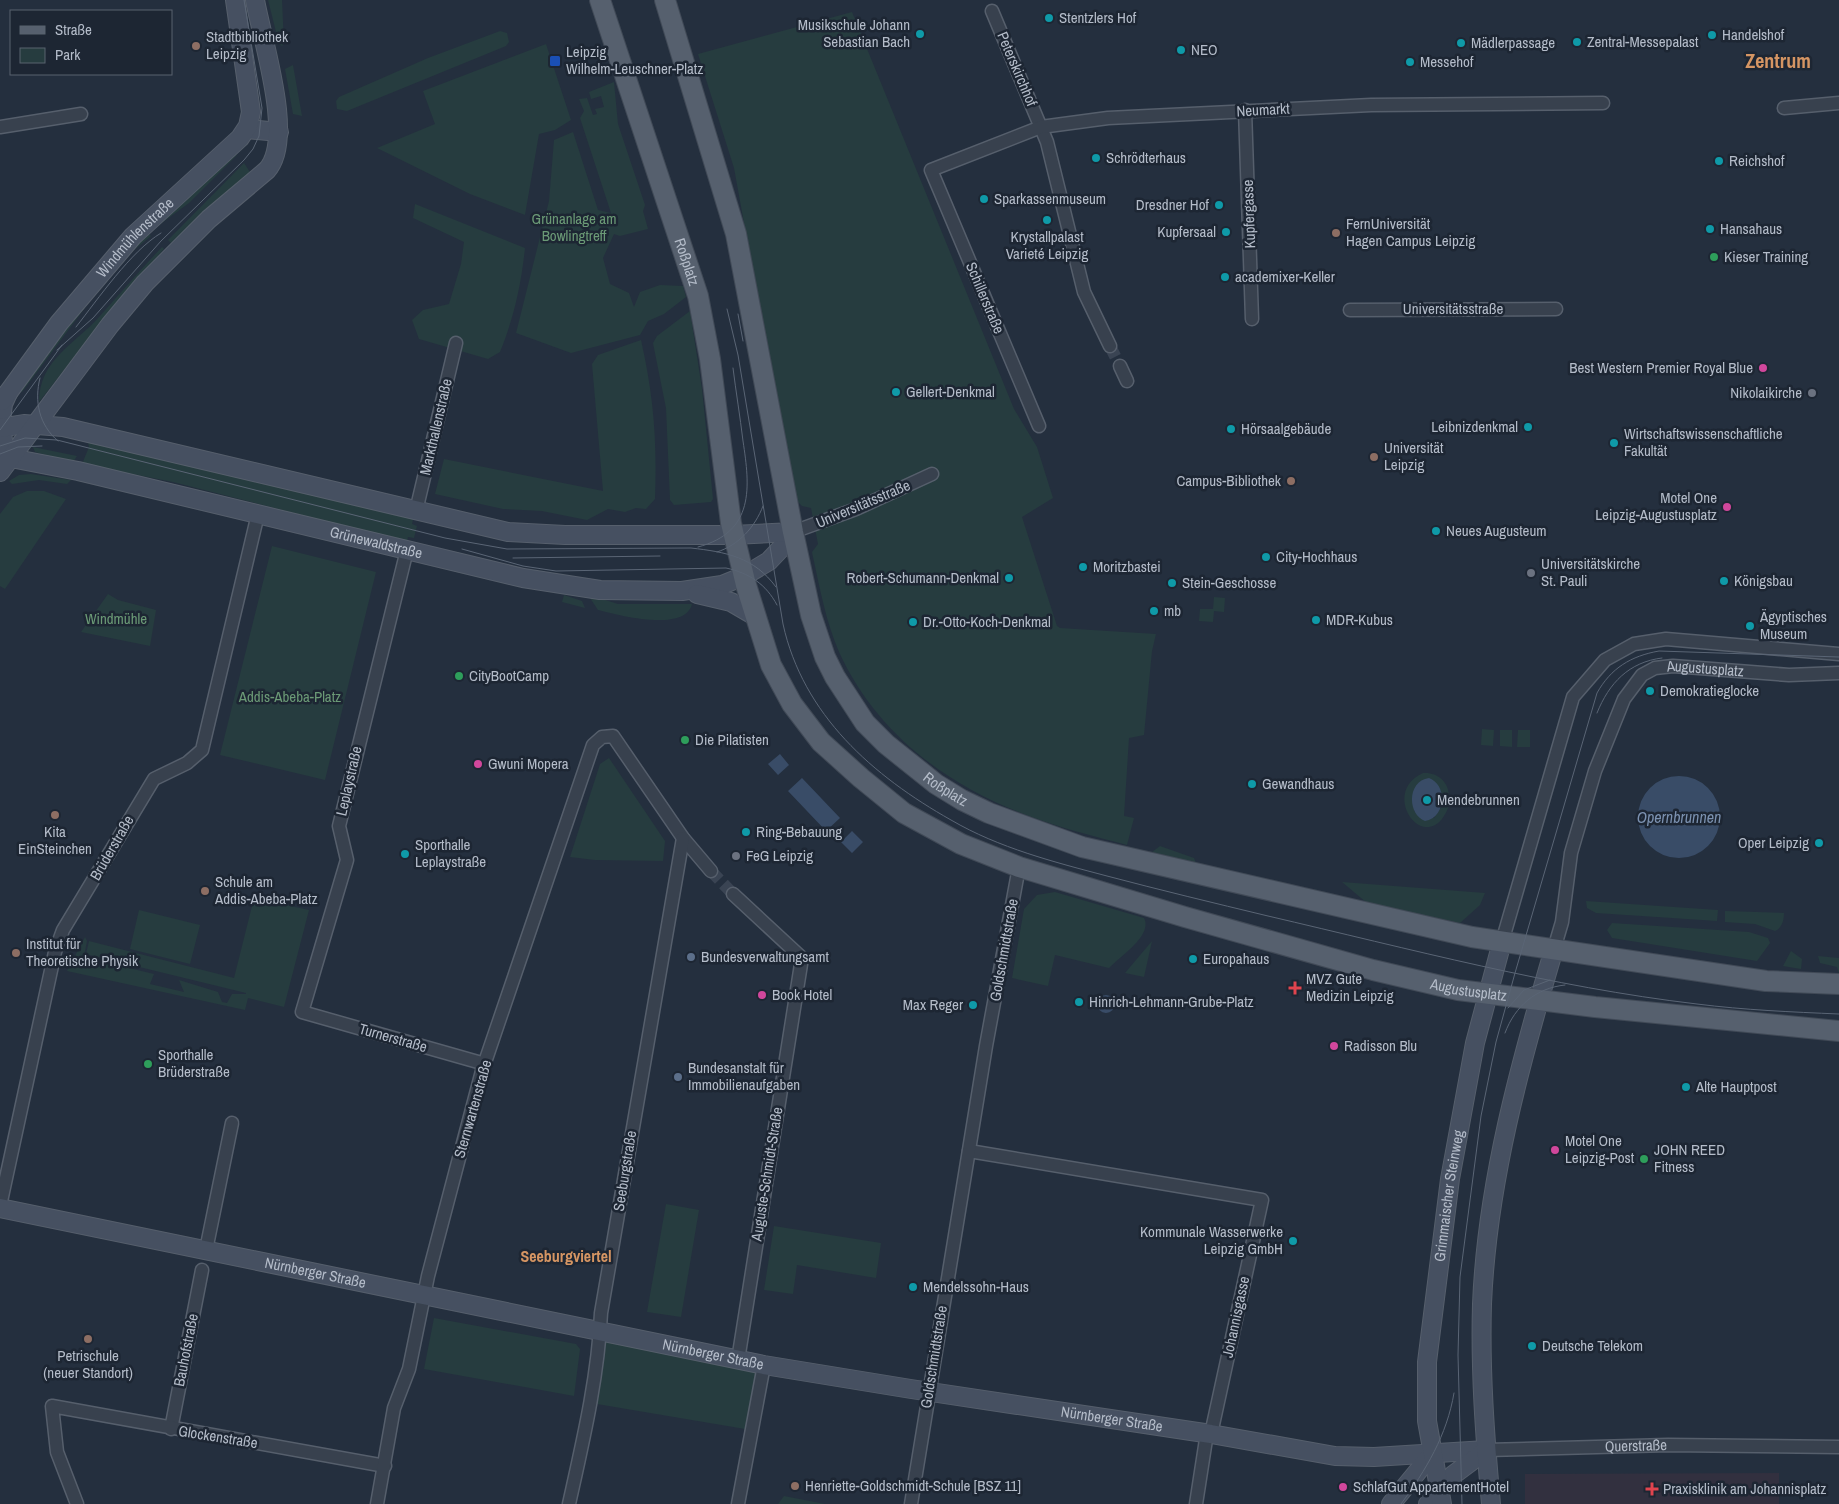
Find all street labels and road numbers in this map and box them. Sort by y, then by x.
street label: Peterskirchhof [992,28,1043,110]
street label: Neumarkt [1236,98,1291,121]
street label: Kupfergasse [1237,179,1260,249]
street label: Windmühlenstraße [91,193,178,282]
street label: Roßplatz [670,235,705,289]
street label: Schillerstraße [961,259,1010,337]
street label: Universitätsstraße [1403,298,1503,319]
street label: Markthallenstraße [414,376,457,477]
street label: Universitätsstraße [812,474,913,533]
street label: Grünewaldstraße [328,521,425,563]
street label: Augustusplatz [1664,655,1745,681]
street label: Leplaystraße [330,744,367,818]
street label: Roßplatz [919,767,971,811]
street label: Brüderstraße [85,811,139,884]
street label: Goldschmidtstraße [984,897,1023,1003]
street label: Augustusplatz [1427,973,1508,1006]
street label: Turnerstraße [357,1018,430,1057]
street label: Sternwartenstraße [448,1057,497,1160]
street label: Auguste-Schmidt-Straße [745,1105,787,1243]
street label: Grimmaischer Steinweg [1429,1128,1469,1263]
street label: Seeburgstraße [608,1129,641,1213]
street label: Nürnberger Straße [263,1252,368,1293]
street label: Johannisgasse [1217,1274,1254,1360]
street label: Goldschmidtstraße [915,1304,952,1410]
street label: Bauhofstraße [168,1312,203,1388]
street label: Nürnberger Straße [661,1333,766,1375]
street label: Nürnberger Straße [1060,1401,1164,1437]
street label: Glockenstraße [177,1420,259,1453]
street label: Querstraße [1605,1434,1667,1457]

